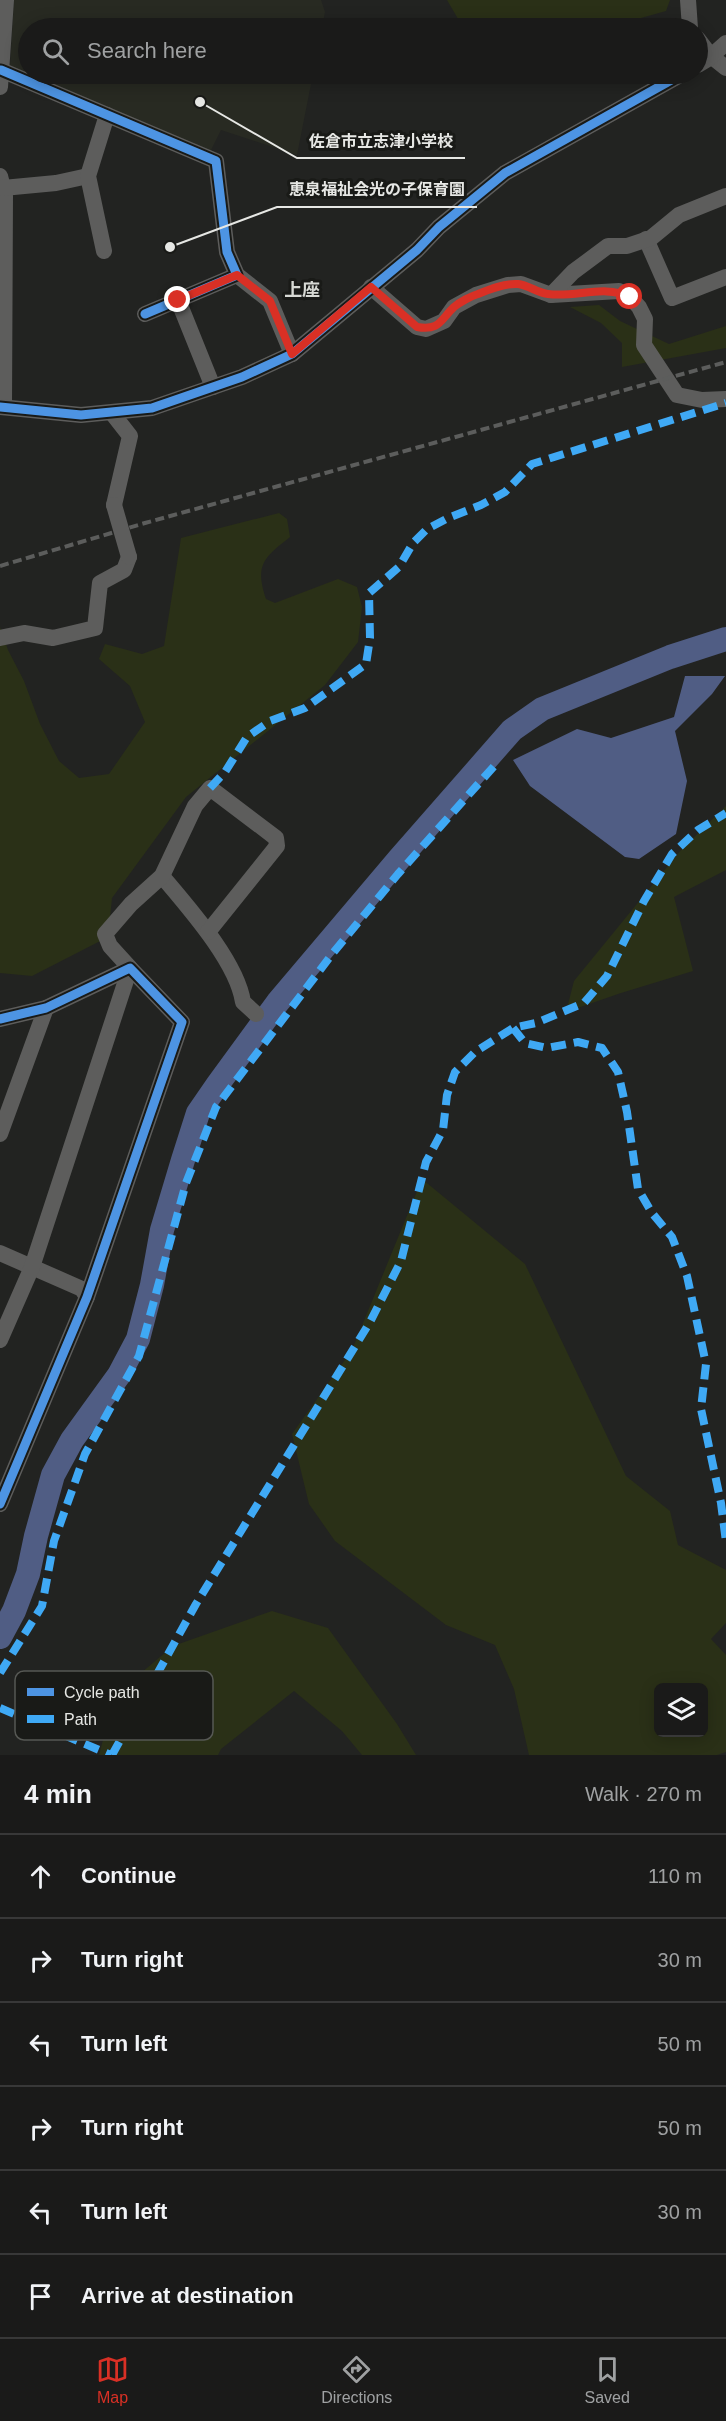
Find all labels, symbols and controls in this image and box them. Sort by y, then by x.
search box [18,18,708,84]
icon: search [39,35,72,68]
text: Search here [87,38,207,63]
callout: 佐倉市立志津小学校 [297,124,465,158]
text: 佐倉市立志津小学校 [308,133,453,150]
callout: 恵泉福祉会光の子保育園 [277,173,477,207]
text: 恵泉福祉会光の子保育園 [289,181,465,198]
district label: 上座 [284,280,320,300]
route start [616,283,642,309]
route end [164,286,190,312]
legend [15,1671,213,1740]
map controls [654,1683,708,1737]
button: layers [654,1683,708,1737]
text: Cycle path [64,1684,140,1701]
text: Path [64,1711,97,1728]
text: 4 min [24,1779,92,1809]
text: Walk · 270 m [585,1783,702,1805]
icon: ahead [24,1860,57,1893]
text: Continue [81,1863,176,1888]
text: 110 m [648,1865,702,1887]
icon: right [24,1944,57,1977]
text: Turn right [81,1947,183,1972]
text: 30 m [658,1949,702,1971]
icon: left [24,2028,57,2061]
text: Turn left [81,2031,167,2056]
text: 50 m [658,2033,702,2055]
icon: right [24,2112,57,2145]
text: Turn right [81,2115,183,2140]
text: 50 m [658,2117,702,2139]
icon: left [24,2196,57,2229]
text: Turn left [81,2199,167,2224]
text: 30 m [658,2201,702,2223]
icon: arrive [24,2280,57,2313]
text: Arrive at destination [81,2283,294,2308]
tab: Map [96,2353,129,2407]
tab: Directions [321,2353,392,2407]
tab: Saved [585,2353,630,2407]

